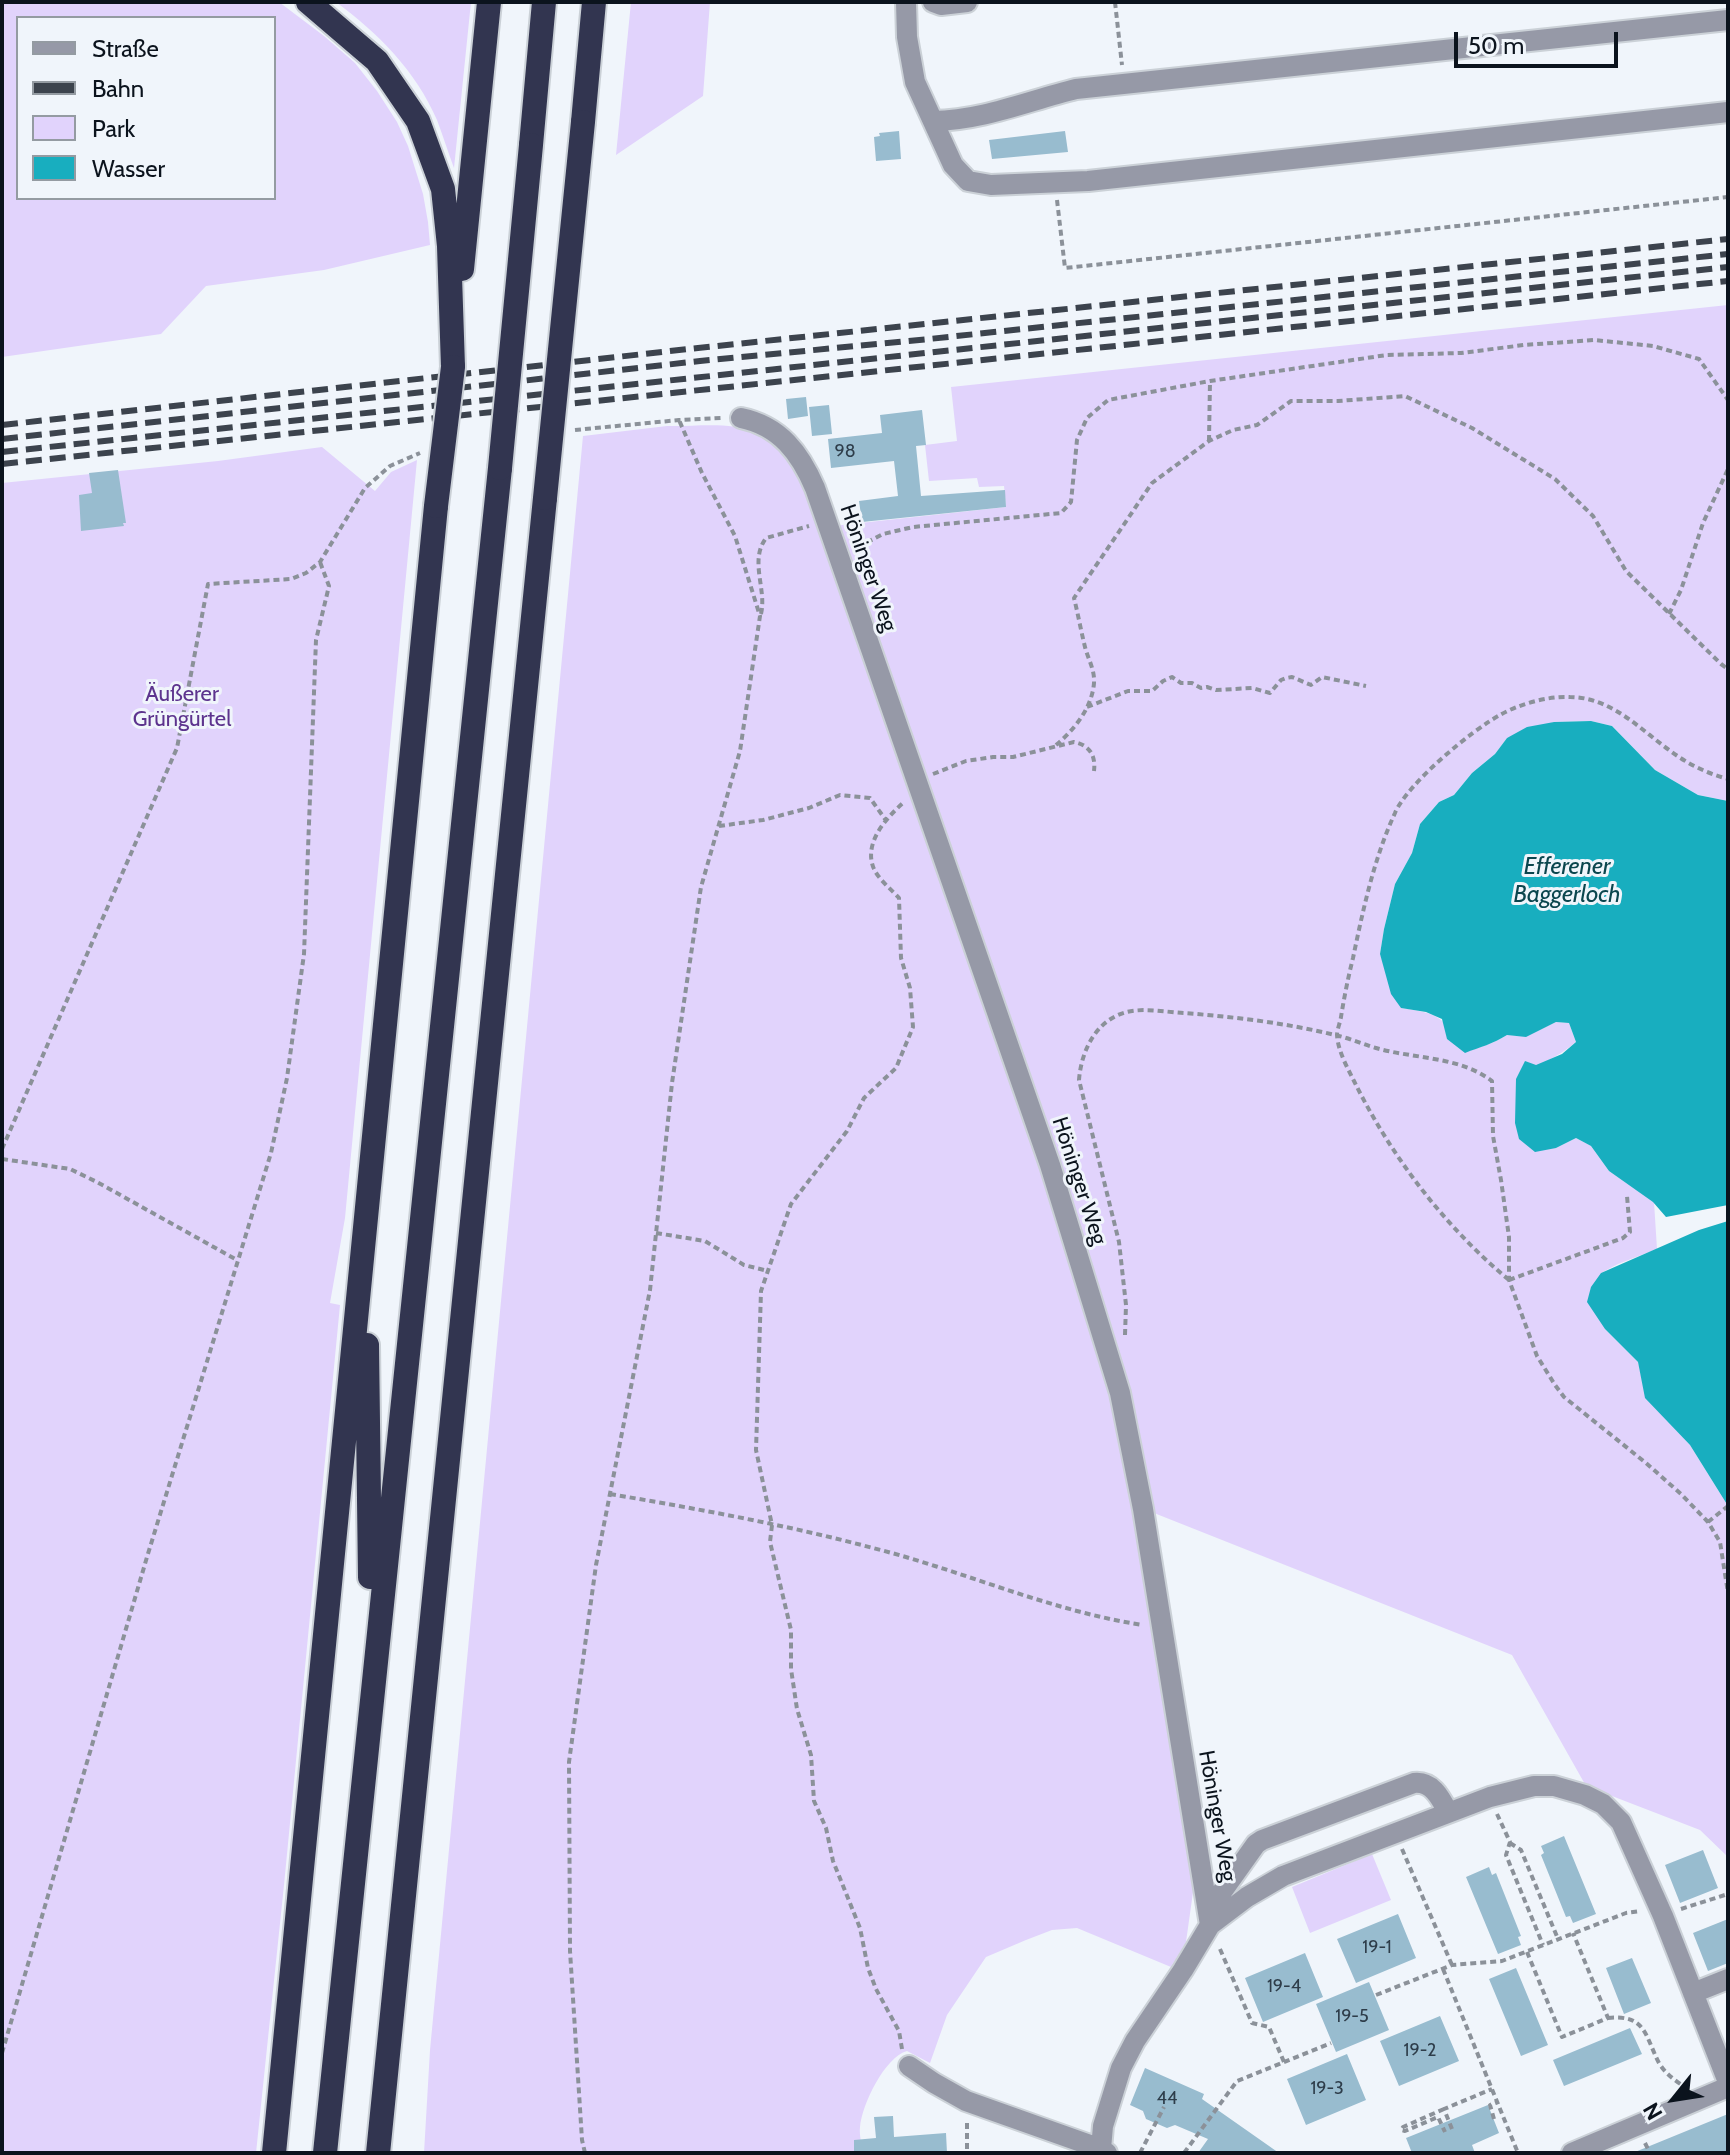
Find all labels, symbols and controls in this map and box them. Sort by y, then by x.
legend [16,16,276,200]
scale bar [1458,16,1622,66]
text: 50 m [1468,31,1524,60]
text: Straße [92,34,159,63]
text: Bahn [92,74,144,103]
text: Park [92,114,135,143]
text: Wasser [92,154,165,183]
house number: 98 [834,441,856,463]
street label: Höninger Weg [834,501,902,635]
park label: Äußerer Grüngürtel [133,682,231,734]
water label: Efferener Baggerloch [1514,853,1620,909]
street label: Höninger Weg [1046,1114,1112,1248]
street label: Höninger Weg [1192,1748,1242,1884]
house number: 19-1 [1362,1937,1392,1959]
house number: 19-4 [1267,1976,1301,1998]
house number: 19-5 [1335,2006,1369,2028]
house number: 19-2 [1404,2040,1436,2062]
north arrow [1634,2059,1714,2139]
house number: 19-3 [1310,2078,1344,2100]
house number: 44 [1157,2088,1177,2110]
text: N [1637,2098,1668,2125]

